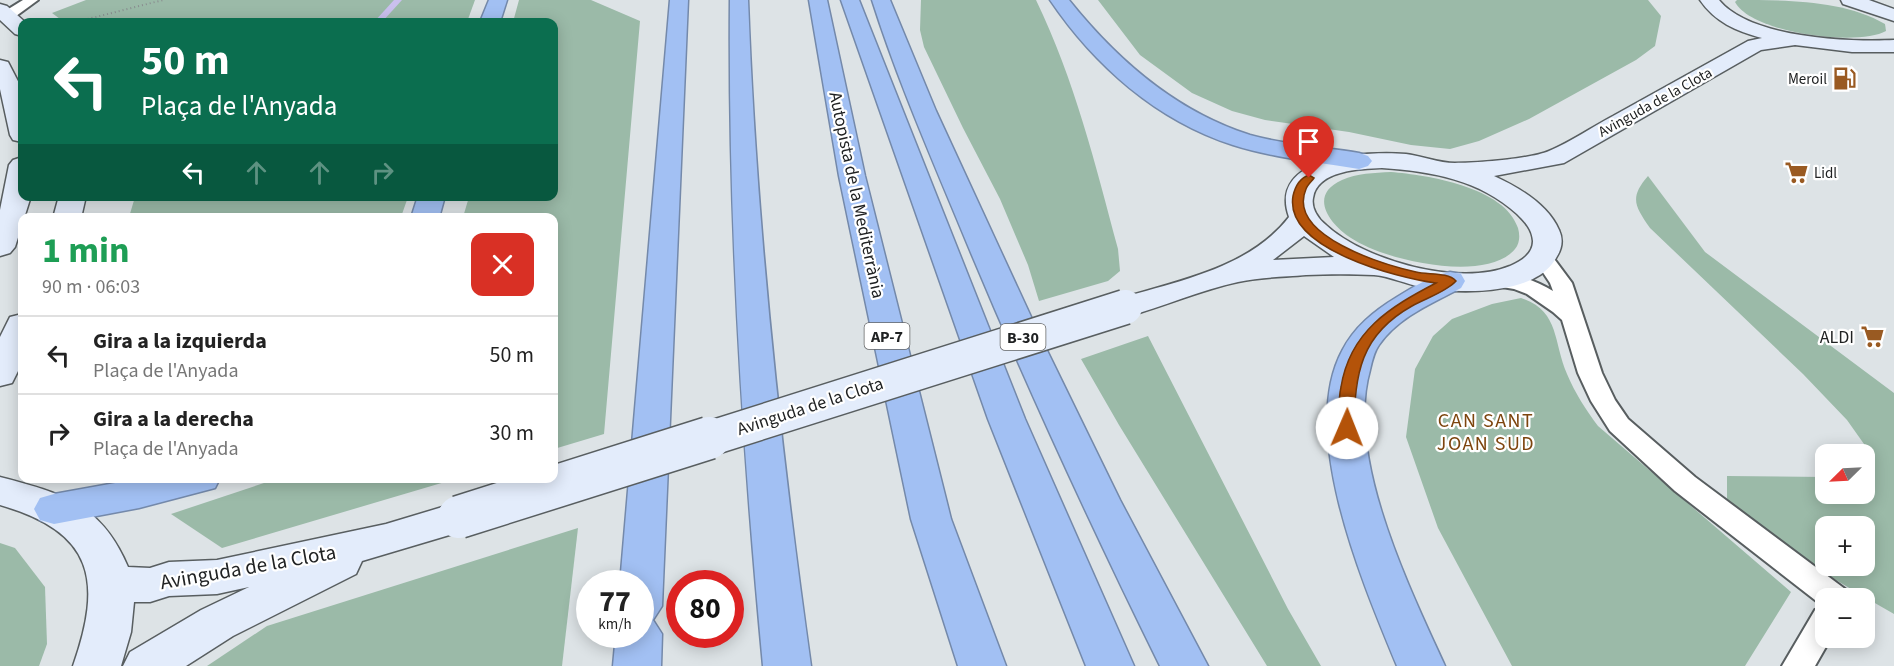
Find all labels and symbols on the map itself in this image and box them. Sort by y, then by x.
street label: Avinguda de la Clota [1594,62,1716,142]
fuel station icon: Meroil [1832,66,1858,92]
place label: Meroil [1788,69,1827,90]
street label: Autopista de la Mediterrània [822,90,891,301]
pin [1283,116,1334,178]
supermarket icon: Lidl [1783,160,1809,186]
place label: Lidl [1814,163,1837,184]
road number: AP-7 [864,323,910,349]
road number: B-30 [1000,324,1046,350]
supermarket icon: ALDI [1859,324,1885,350]
place label: ALDI [1820,325,1854,350]
street label: Avinguda de la Clota [734,371,887,442]
position arrow [1315,396,1379,460]
district label: CAN SANT JOAN SUD [1437,407,1535,458]
north arrow [1815,444,1875,504]
street label: Avinguda de la Clota [158,537,338,597]
speed limit sign: 80 [666,570,744,648]

